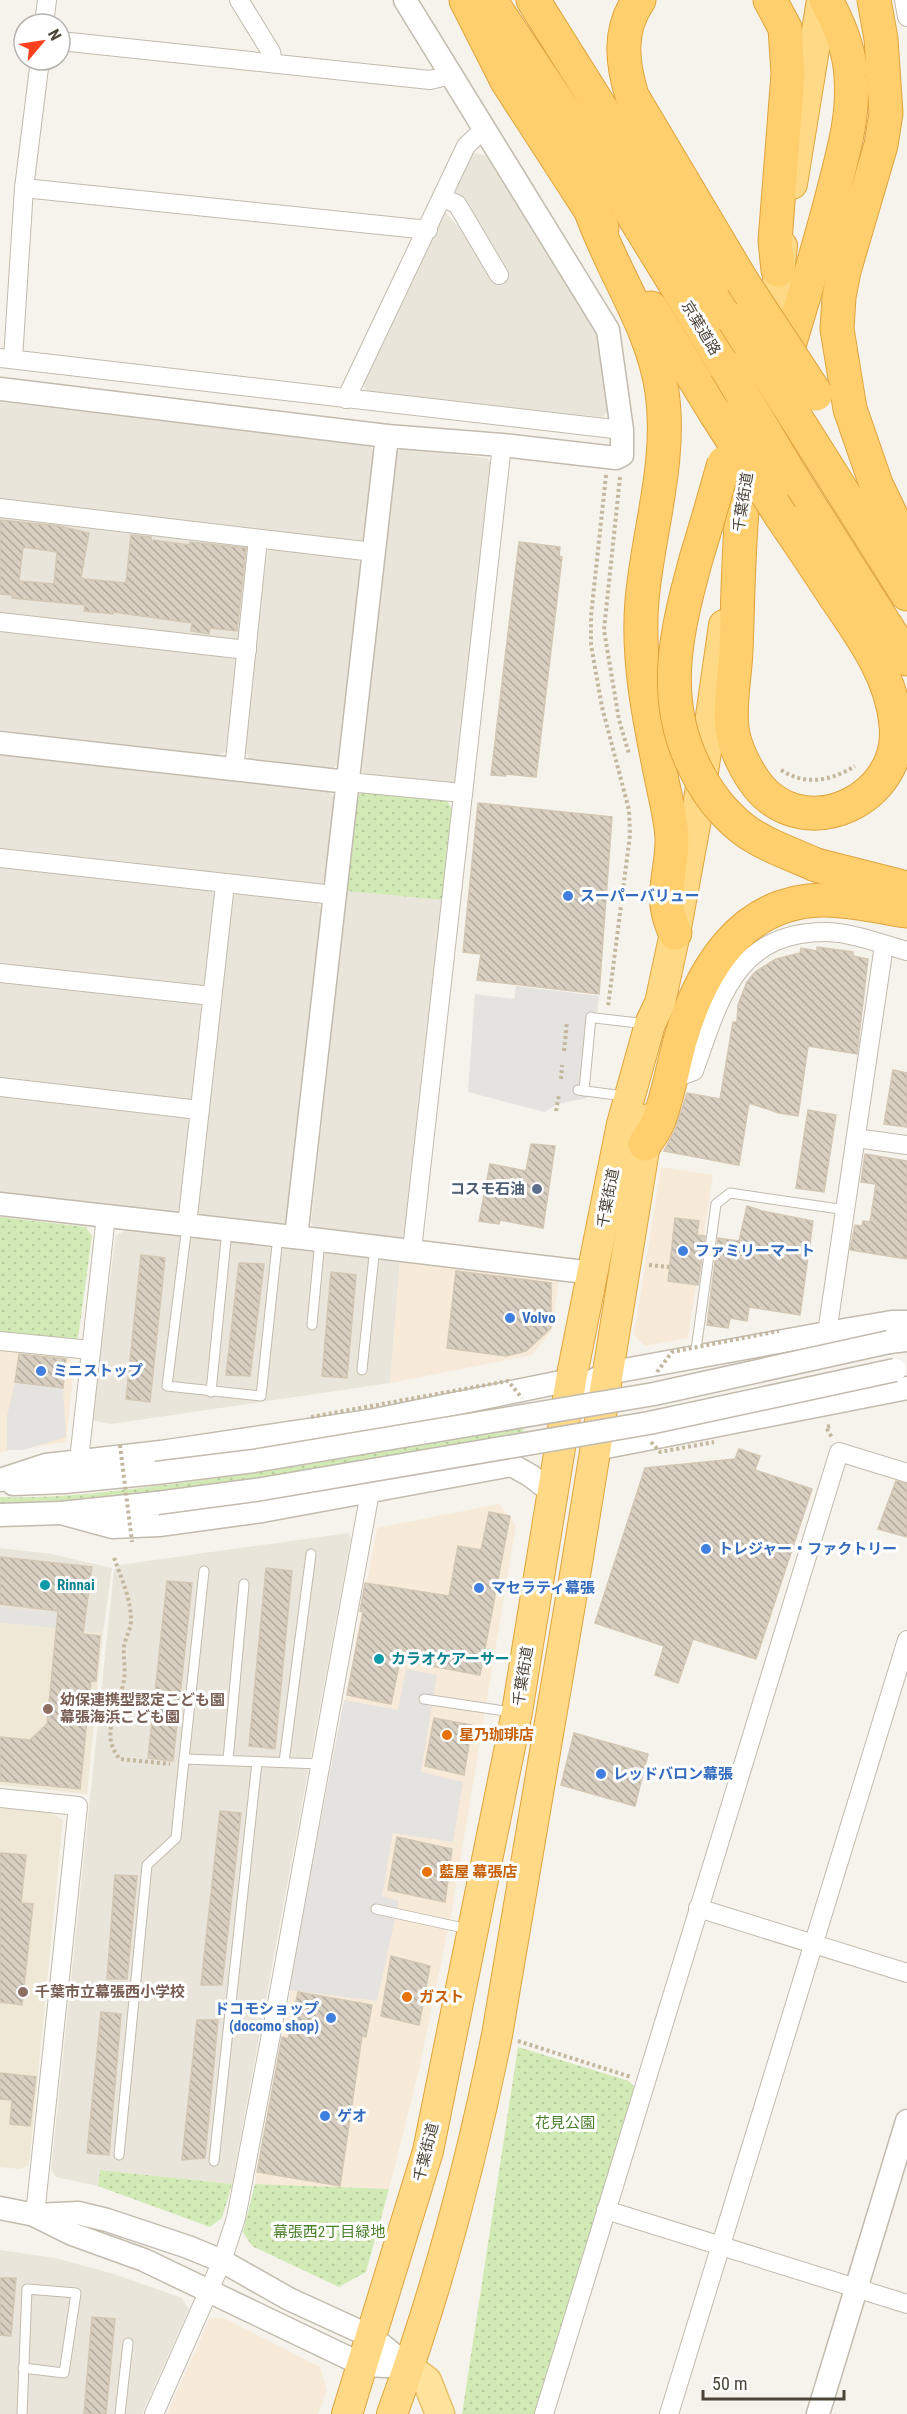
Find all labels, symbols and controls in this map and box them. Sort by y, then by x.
north arrow [12,12,72,72]
text: N [44,26,65,44]
street label: 京葉道路 [678,298,724,358]
street label: 千葉街道 [729,471,757,533]
place label: スーパーバリュー [580,887,700,905]
marker: スーパーバリュー [561,889,575,903]
street label: 千葉街道 [593,1167,623,1229]
place label: コスモ石油 [450,1180,525,1198]
marker: コスモ石油 [530,1182,544,1196]
place label: ファミリーマート [695,1242,815,1260]
marker: ファミリーマート [676,1244,690,1258]
place label: Volvo [522,1309,556,1327]
marker: Volvo [503,1311,517,1325]
place label: ミニストップ [53,1362,143,1380]
marker: ミニストップ [34,1364,48,1378]
place label: トレジャー・ファクトリー [718,1540,897,1558]
marker: トレジャー・ファクトリー [699,1542,713,1556]
place label: Rinnai [57,1576,95,1594]
marker: Rinnai [38,1578,52,1592]
place label: マセラティ幕張 [491,1579,595,1597]
marker: マセラティ幕張 [472,1581,486,1595]
street label: 千葉街道 [509,1645,537,1707]
place label: カラオケアーサー [391,1650,510,1668]
marker: カラオケアーサー [372,1652,386,1666]
place label: 幼保連携型認定こども園 幕張海浜こども園 [60,1691,225,1726]
marker: 幼保連携型認定こども園 幕張海浜こども園 [41,1702,55,1716]
place label: 星乃珈琲店 [459,1726,534,1744]
marker: 星乃珈琲店 [440,1728,454,1742]
place label: レッドバロン幕張 [613,1765,733,1783]
marker: レッドバロン幕張 [594,1767,608,1781]
place label: 藍屋 幕張店 [439,1863,517,1881]
marker: 藍屋 幕張店 [420,1865,434,1879]
place label: 千葉市立幕張西小学校 [35,1983,185,2001]
marker: 千葉市立幕張西小学校 [16,1985,30,1999]
place label: ガスト [419,1988,464,2006]
marker: ガスト [400,1990,414,2004]
place label: ドコモショップ (docomo shop) [214,2000,319,2035]
marker: ドコモショップ (docomo shop) [324,2011,338,2025]
place label: ゲオ [337,2107,367,2125]
marker: ゲオ [318,2109,332,2123]
park label: 花見公園 [535,2114,595,2132]
street label: 千葉街道 [410,2121,442,2183]
park label: 幕張西2丁目緑地 [273,2223,385,2241]
scale bar [703,2363,844,2401]
text: 50 m [712,2373,747,2394]

